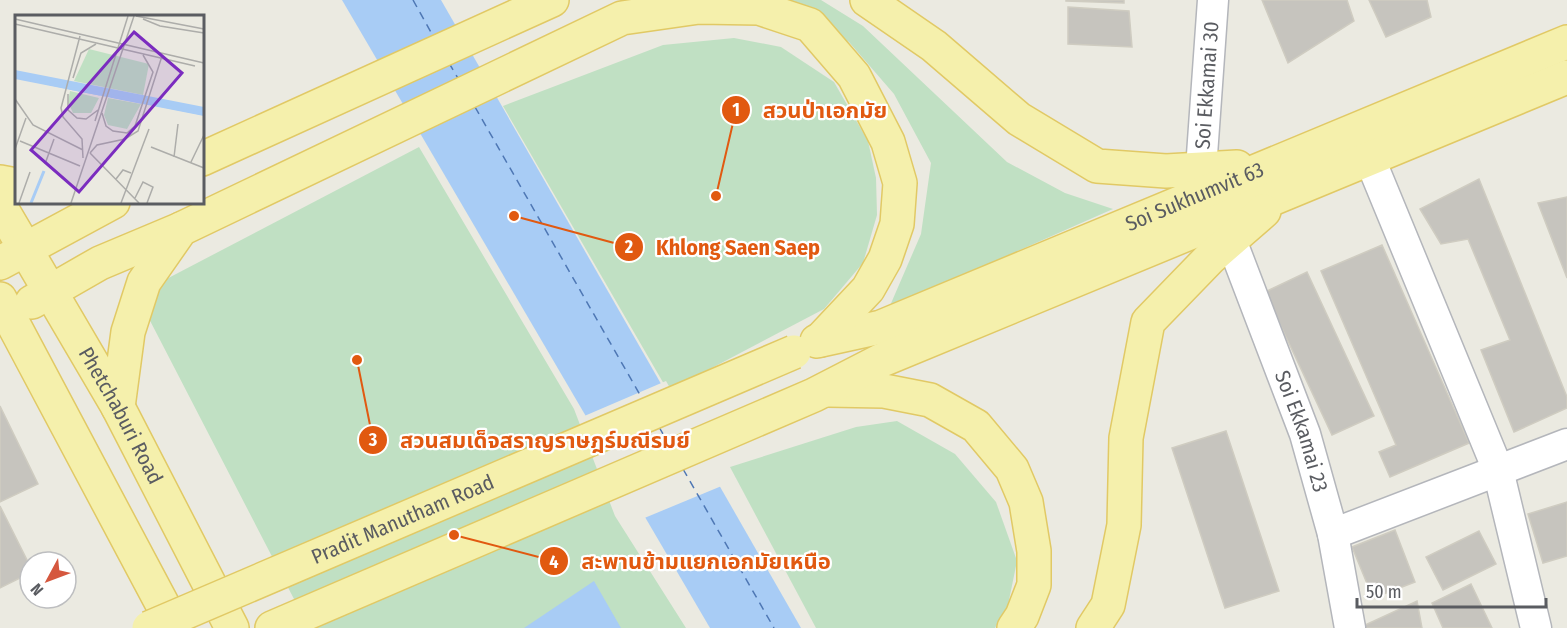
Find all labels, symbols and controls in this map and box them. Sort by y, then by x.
inset map [15,15,204,204]
street label: Soi Ekkamai 30 [1189,20,1224,150]
callout: สวนป่าเอกมัย [721,90,900,130]
text: สวนป่าเอกมัย [763,97,887,124]
text: 1 [732,99,740,121]
street label: Soi Sukhumvit 63 [1122,157,1267,237]
callout: Khlong Saen Saep [614,227,832,267]
text: Khlong Saen Saep [656,234,820,261]
text: 2 [624,236,633,258]
street label: Phetchaburi Road [73,342,169,489]
street label: Soi Ekkamai 23 [1269,367,1334,495]
callout: สวนสมเด็จสราญราษฎร์มณีรมย์ [358,420,702,460]
text: สวนสมเด็จสราญราษฎร์มณีรมย์ [400,427,690,454]
text: 3 [368,429,378,451]
street label: Pradit Manutham Road [307,469,498,570]
callout: สะพานข้ามแยกเอกมัยเหนือ [539,541,843,581]
text: สะพานข้ามแยกเอกมัยเหนือ [581,548,831,575]
north arrow [18,550,78,610]
text: 4 [549,551,559,573]
scale bar [1357,571,1546,609]
text: N [27,580,47,599]
text: 50 m [1366,581,1402,603]

